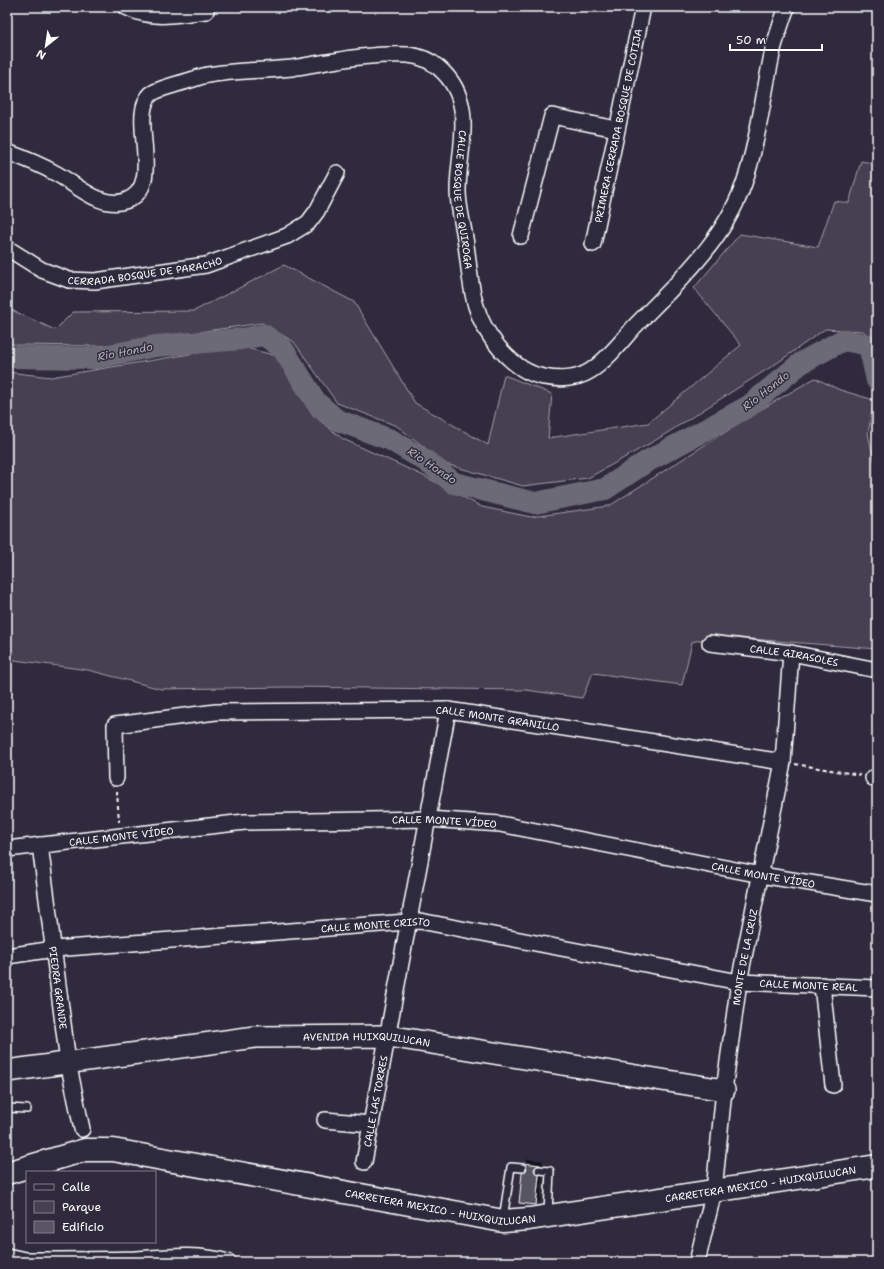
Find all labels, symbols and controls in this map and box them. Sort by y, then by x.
north arrow [26,26,66,66]
scale bar [730,26,822,52]
street label: PRIMERA CERRADA BOSQUE DE COTIJA [591,27,645,224]
text: 50 m [736,32,766,48]
text: N [33,45,49,63]
street label: CALLE BOSQUE DE QUIROGA [451,130,475,270]
street label: CERRADA BOSQUE DE PARACHO [68,253,224,288]
water label: Rio Hondo [96,339,154,365]
water label: Rio Hondo [739,368,793,414]
water label: Rio Hondo [405,444,460,488]
street label: CALLE GIRASOLES [749,641,840,669]
street label: CALLE MONTE GRANILLO [436,703,560,734]
street label: CALLE MONTE VÍDEO [392,812,497,830]
street label: CALLE MONTE VÍDEO [68,824,174,848]
street label: CALLE MONTE VÍDEO [711,859,816,890]
street label: MONTE DE LA CRUZ [729,908,760,1006]
street label: CALLE MONTE CRISTO [320,914,431,935]
street label: PIEDRA GRANDE [47,945,70,1030]
street label: CALLE MONTE REAL [759,976,859,994]
street label: AVENIDA HUIXQUILUCAN [303,1029,431,1049]
street label: CALLE LAS TORRES [360,1054,390,1148]
street label: CARRETERA MEXICO - HUIXQUILUCAN [664,1163,857,1205]
legend [26,1171,156,1243]
text: Calle [62,1179,91,1195]
street label: CARRETERA MEXICO - HUIXQUILUCAN [344,1186,537,1228]
text: Parque [62,1199,101,1215]
text: Edificio [62,1219,104,1235]

